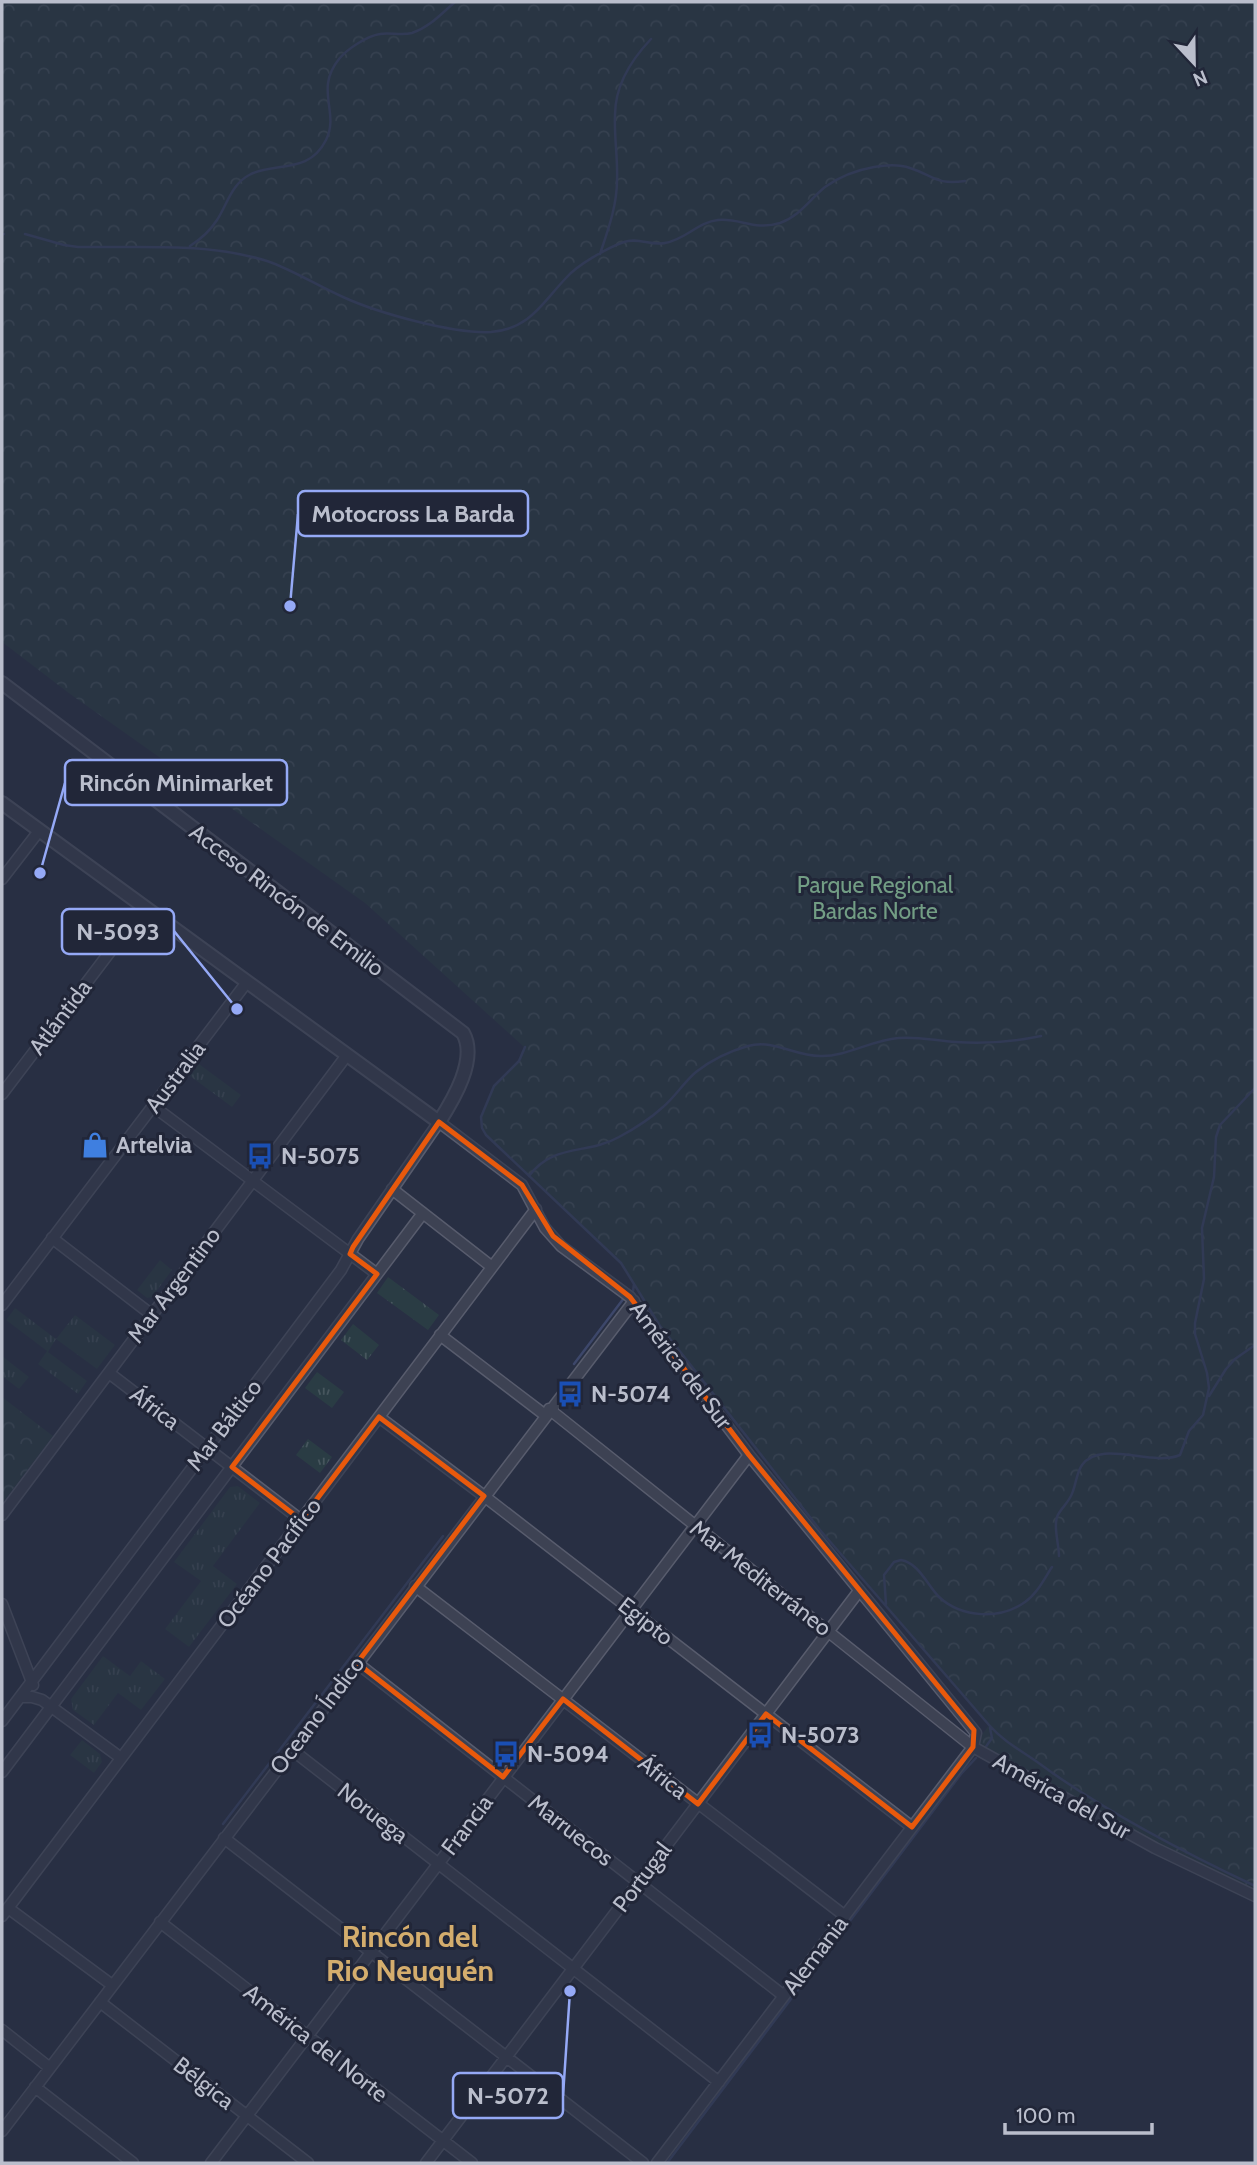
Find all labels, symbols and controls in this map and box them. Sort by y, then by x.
north arrow [1159,28,1229,98]
text: N [1190,65,1211,91]
callout: Motocross La Barda [298,491,528,536]
text: Motocross La Barda [312,499,514,528]
callout: Rincón Minimarket [65,760,287,805]
text: Rincón Minimarket [79,768,273,797]
street label: Acceso Rincón de Emilio [184,818,390,982]
park label: Parque Regional Bardas Norte [797,871,954,925]
callout: N-5093 [62,909,174,954]
text: N-5093 [76,917,160,946]
street label: Atlántida [23,974,97,1060]
street label: Australia [139,1036,211,1118]
shop icon: Artelvia [80,1130,110,1160]
place label: Artelvia [116,1131,193,1159]
bus stop icon: N-5075 [245,1141,275,1171]
place label: N-5075 [281,1142,360,1170]
street label: Mar Argentino [121,1222,227,1348]
street label: América del Sur [624,1296,739,1435]
street label: Mar Báltico [180,1374,268,1476]
street label: África [125,1379,186,1436]
bus stop icon: N-5074 [555,1379,585,1409]
place label: N-5074 [591,1380,671,1408]
street label: Océano Pacífico [211,1492,327,1634]
street label: Mar Mediterráneo [685,1514,837,1642]
street label: Egipto [613,1591,679,1651]
street label: Oceano Índico [263,1650,370,1780]
bus stop icon: N-5073 [745,1720,775,1750]
place label: N-5073 [781,1721,860,1749]
bus stop icon: N-5094 [491,1739,521,1769]
place label: N-5094 [527,1740,609,1768]
street label: América del Sur [988,1747,1136,1846]
street label: África [633,1748,694,1805]
street label: Noruega [332,1777,414,1849]
street label: Marruecos [523,1788,619,1872]
street label: Francia [435,1789,499,1861]
street label: Portugal [607,1836,678,1918]
street label: Alemania [776,1910,854,2000]
district label: Rincón del Rio Neuquén [326,1918,494,1989]
street label: América del Norte [238,1978,394,2108]
street label: Bélgica [168,2051,240,2115]
callout: N-5072 [453,2073,563,2118]
text: N-5072 [467,2081,549,2110]
scale bar [1005,2092,1152,2136]
text: 100 m [1016,2103,1075,2128]

